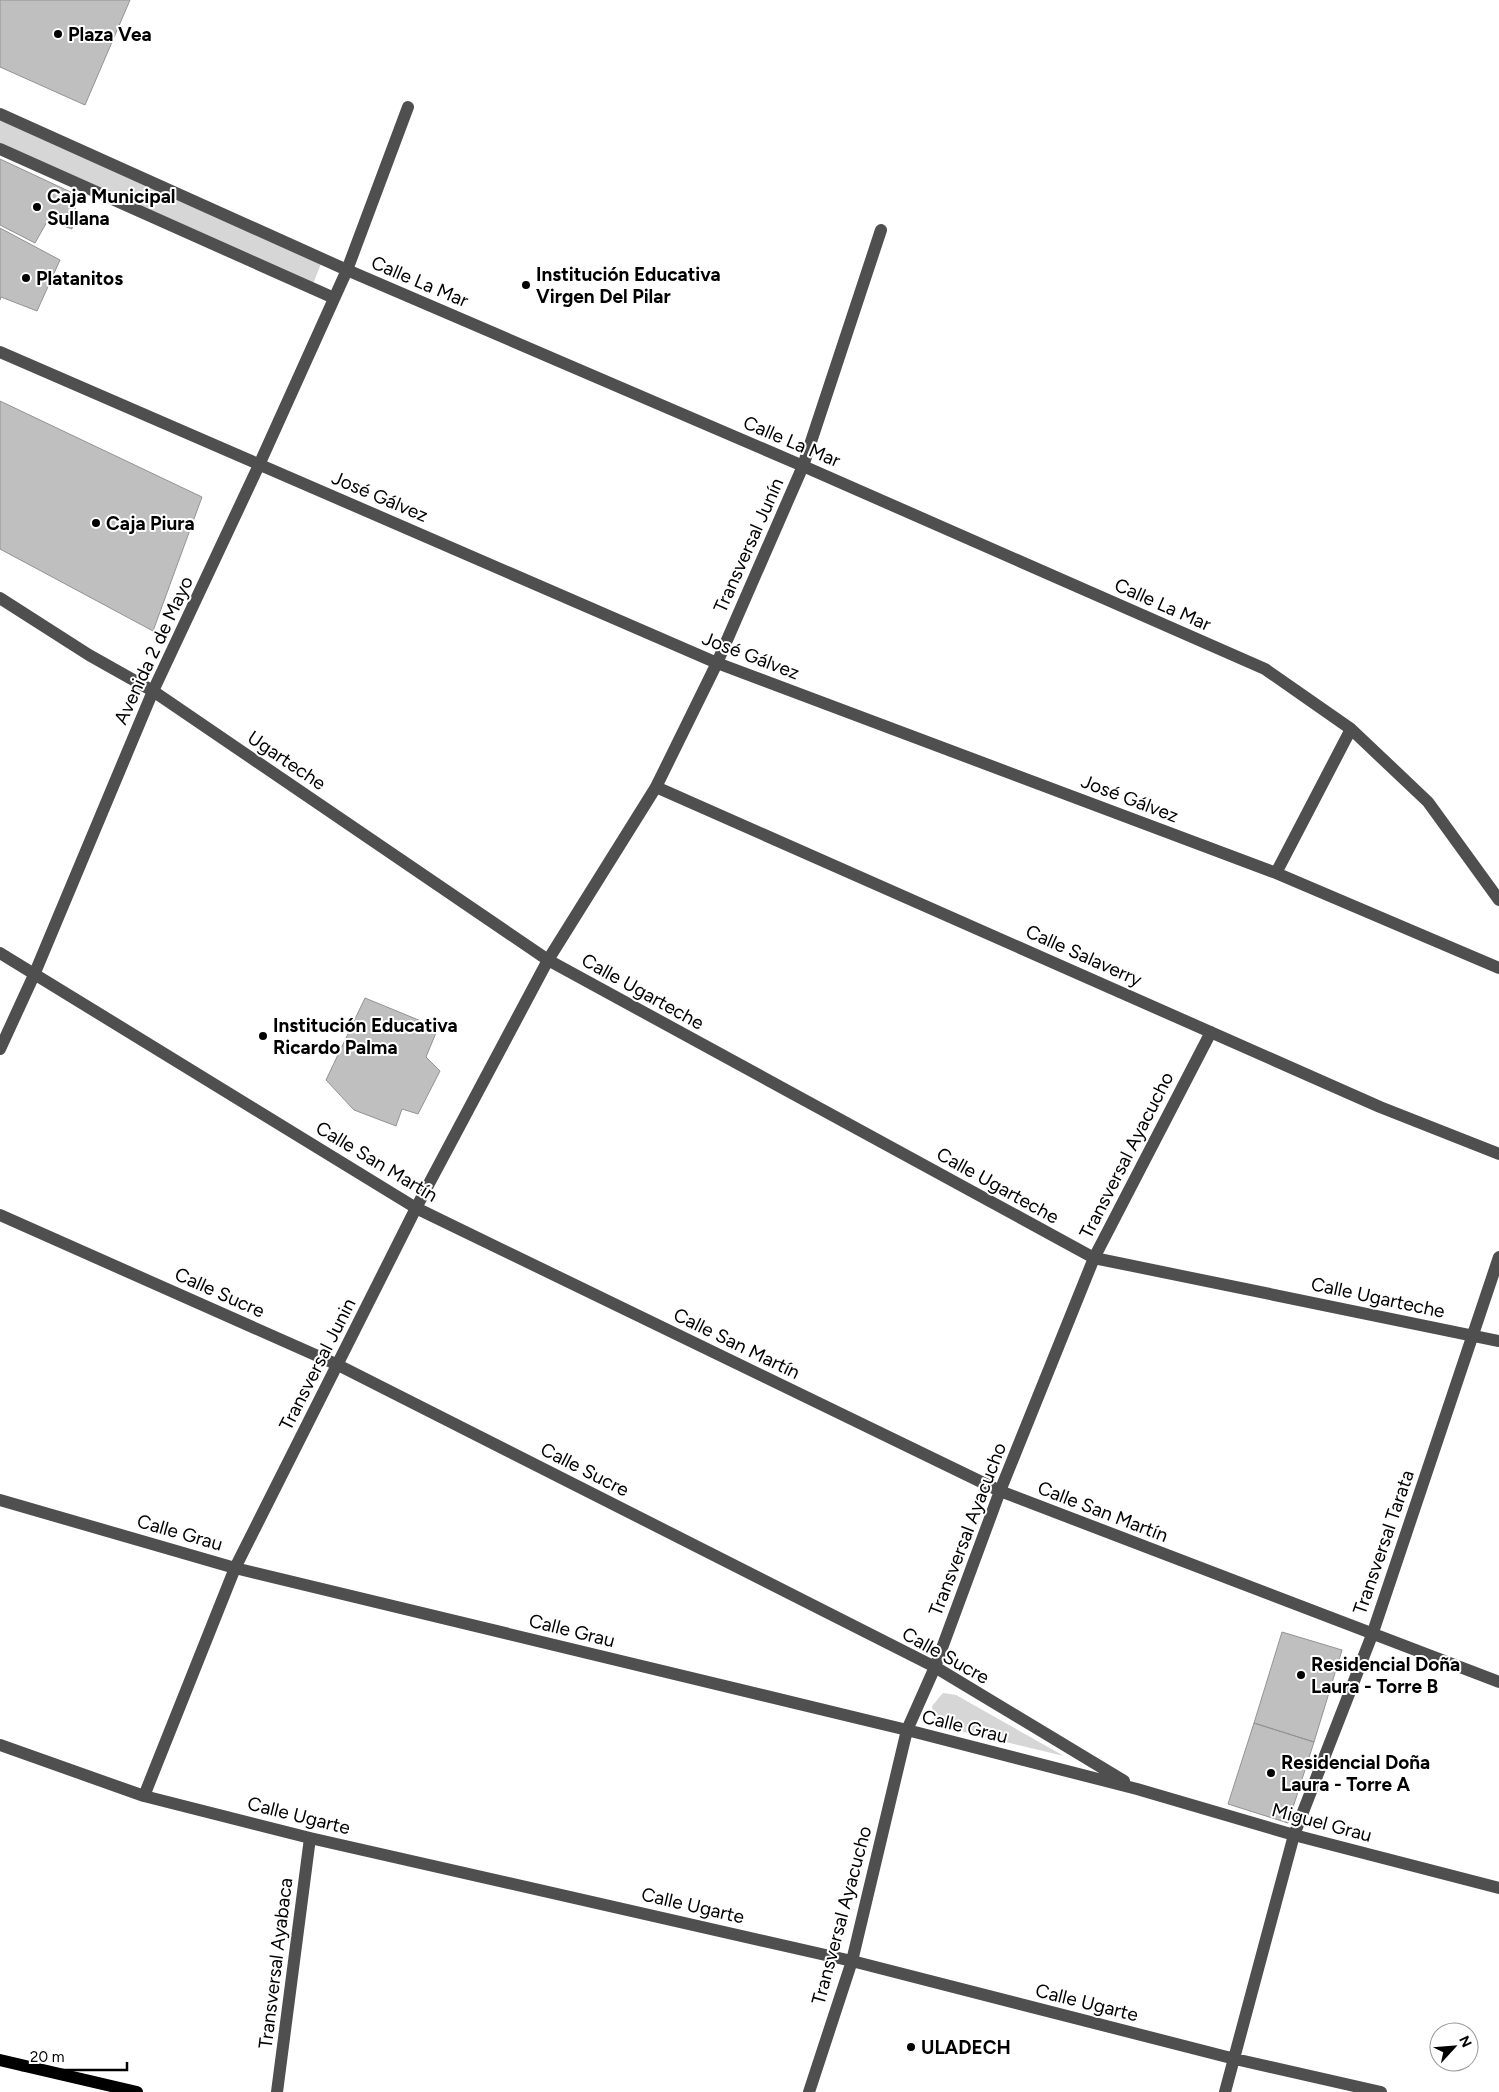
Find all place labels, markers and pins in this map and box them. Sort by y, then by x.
place label: Plaza Vea [68,23,152,46]
marker: Plaza Vea [52,28,64,40]
place label: Caja Municipal Sullana [47,185,176,230]
marker: Caja Municipal Sullana [31,201,43,213]
place label: Institución Educativa Virgen Del Pilar [536,263,721,308]
place label: Platanitos [36,267,123,290]
marker: Platanitos [20,272,32,284]
marker: Institución Educativa Virgen Del Pilar [520,279,532,291]
place label: Caja Piura [106,512,195,535]
marker: Caja Piura [90,517,102,529]
place label: Institución Educativa Ricardo Palma [273,1014,458,1059]
marker: Institución Educativa Ricardo Palma [257,1030,269,1042]
place label: Residencial Doña Laura - Torre B [1311,1653,1460,1698]
marker: Residencial Doña Laura - Torre B [1295,1669,1307,1681]
place label: Residencial Doña Laura - Torre A [1281,1751,1430,1796]
marker: Residencial Doña Laura - Torre A [1265,1767,1277,1779]
place label: ULADECH [921,2036,1011,2059]
marker: ULADECH [905,2041,917,2053]

